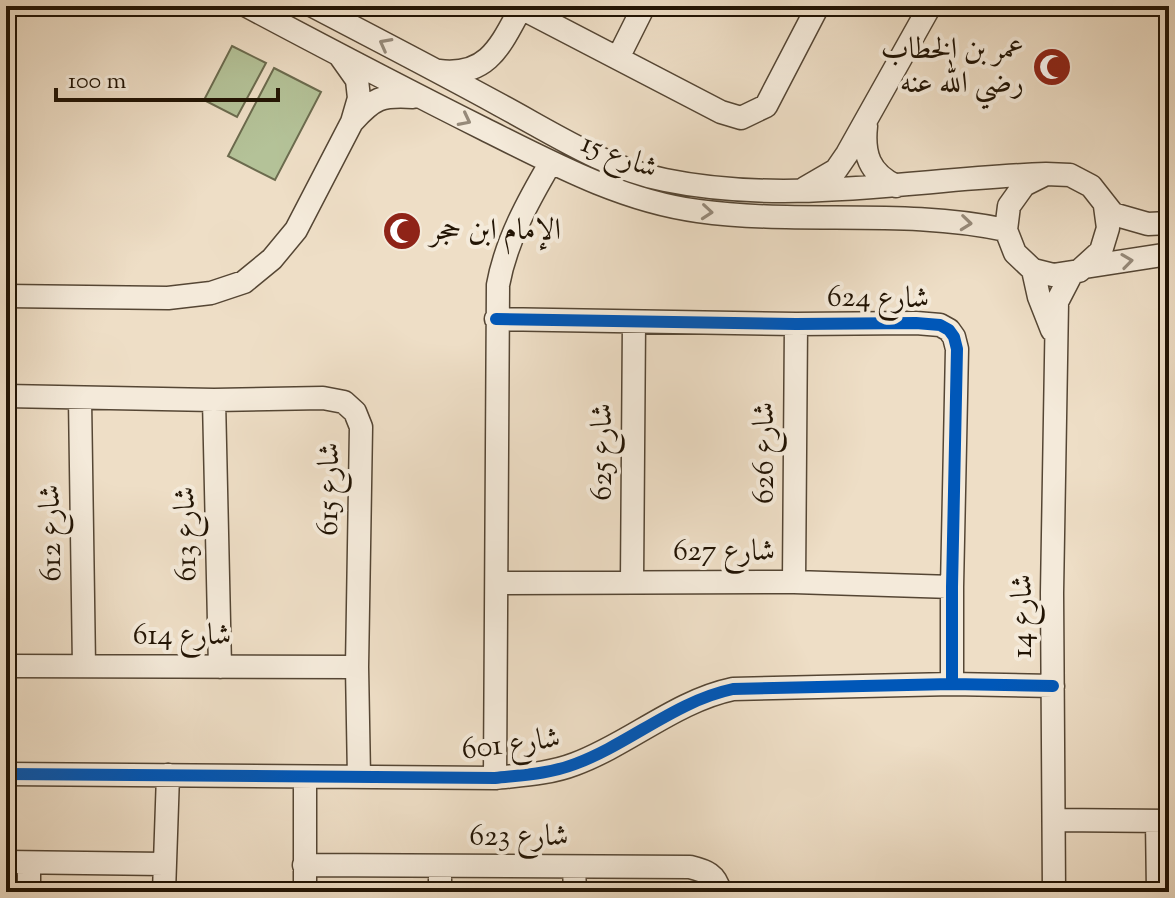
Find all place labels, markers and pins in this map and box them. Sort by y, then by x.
place label: عمر بن الخطاب رضي الله عنه [881,29,1024,110]
mosque icon: عمر بن الخطاب رضي الله عنه [1031,46,1073,88]
mosque icon: الإمام ابن حجر [381,210,423,252]
place label: الإمام ابن حجر [427,210,561,255]

